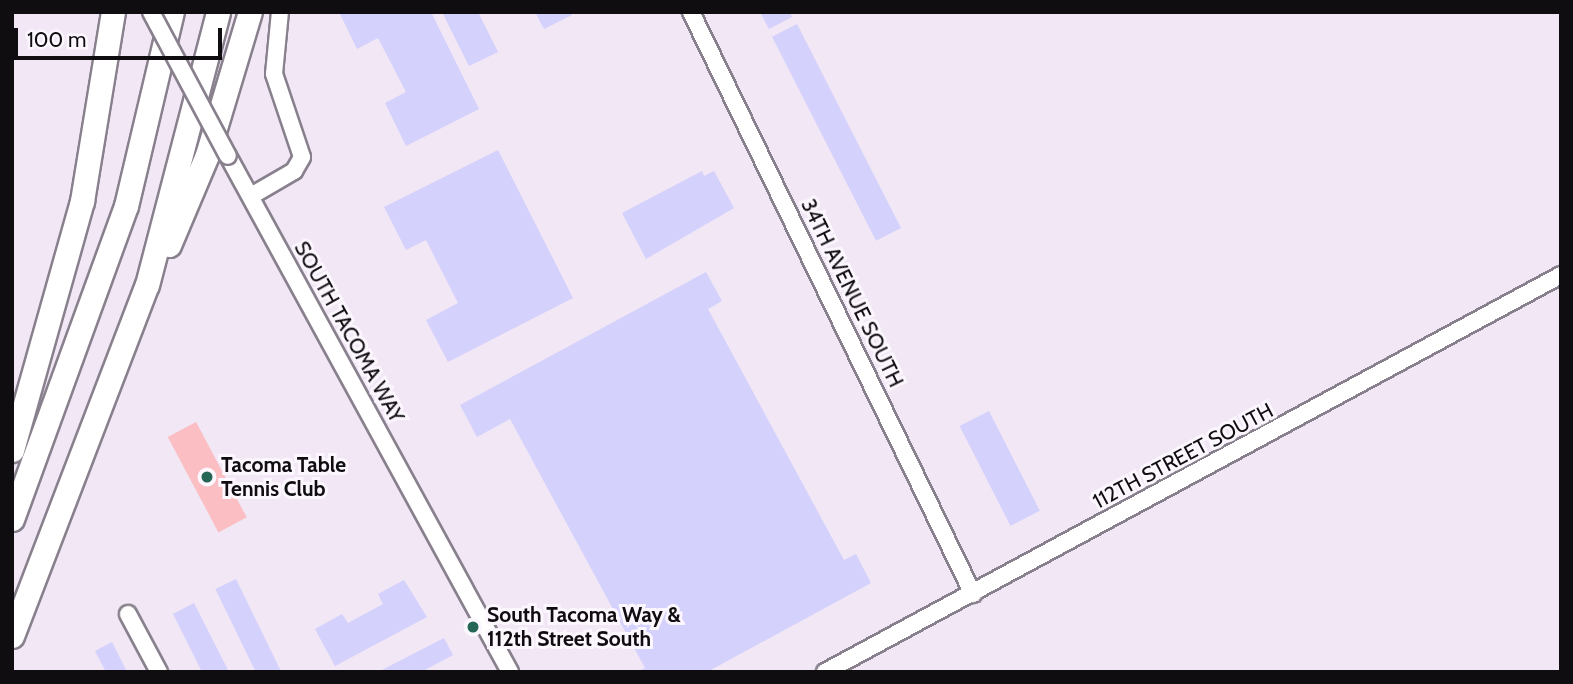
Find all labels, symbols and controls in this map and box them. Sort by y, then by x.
scale bar [18,14,226,58]
text: 100 m [27,27,86,52]
street label: 34TH AVENUE SOUTH [795,195,909,391]
street label: SOUTH TACOMA WAY [289,237,409,427]
street label: 112TH STREET SOUTH [1089,398,1277,514]
place label: Tacoma Table Tennis Club [221,452,346,502]
marker: Tacoma Table Tennis Club [199,469,215,485]
place label: South Tacoma Way & 112th Street South [487,602,681,652]
marker: South Tacoma Way & 112th Street South [465,619,481,635]

